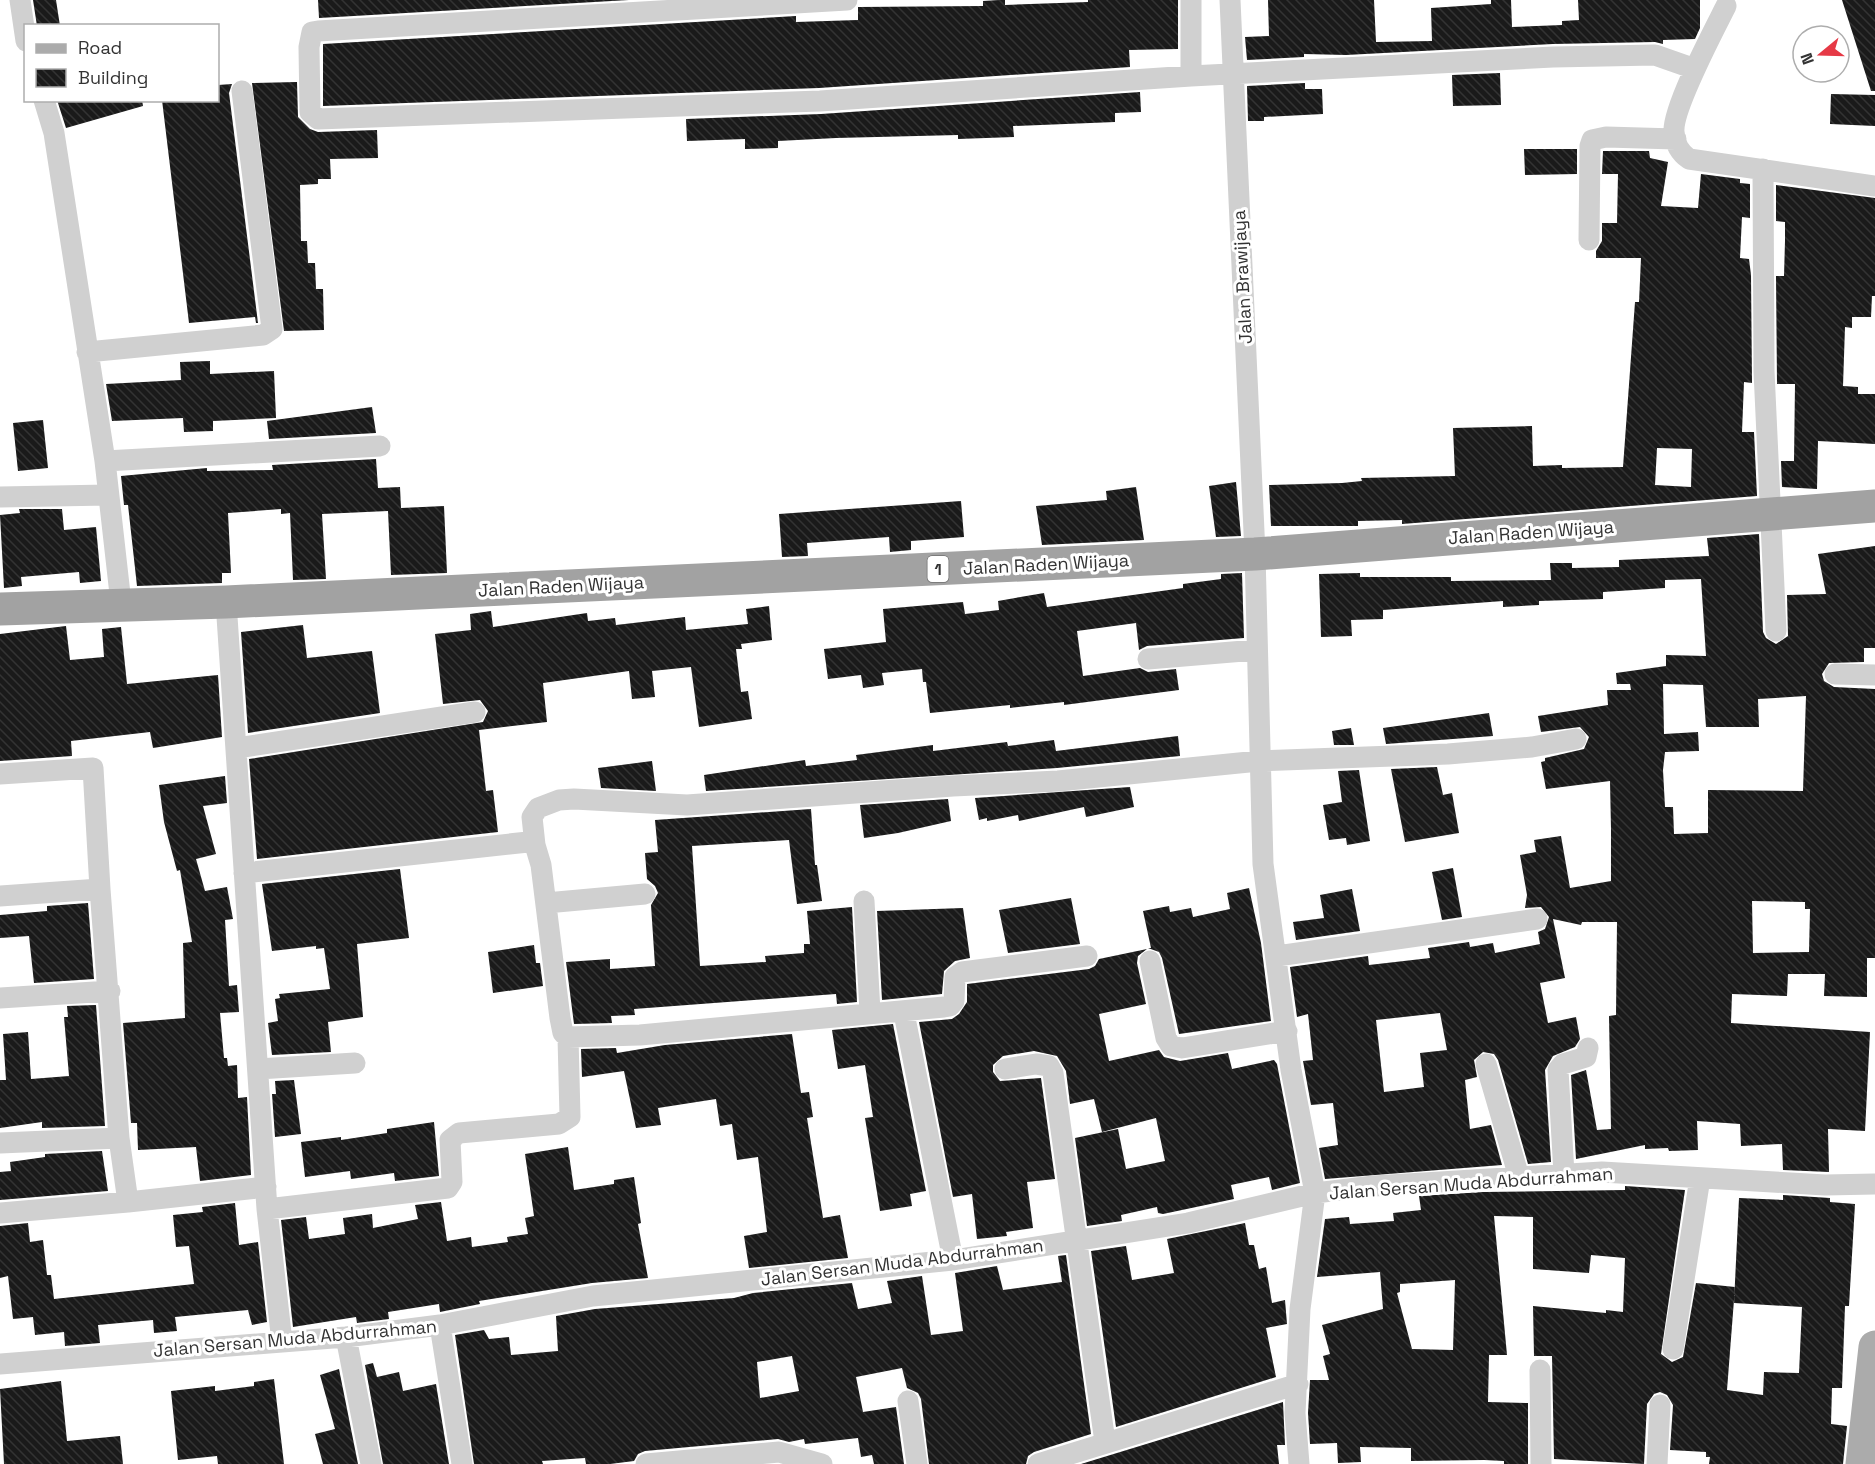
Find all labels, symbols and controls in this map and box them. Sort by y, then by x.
legend [24,24,219,102]
north arrow [1791,24,1851,84]
text: Road [78,36,122,59]
text: N [1796,50,1819,67]
text: Building [78,66,148,89]
street label: Jalan Brawijaya [1227,209,1257,345]
street label: Jalan Raden Wijaya [1447,515,1615,549]
street label: Jalan Raden Wijaya [962,548,1130,580]
road number: 1 [928,556,948,582]
street label: Jalan Raden Wijaya [477,570,645,602]
street label: Jalan Sersan Muda Abdurrahman [1328,1162,1614,1204]
street label: Jalan Sersan Muda Abdurrahman [759,1233,1045,1291]
street label: Jalan Sersan Muda Abdurrahman [152,1314,438,1362]

